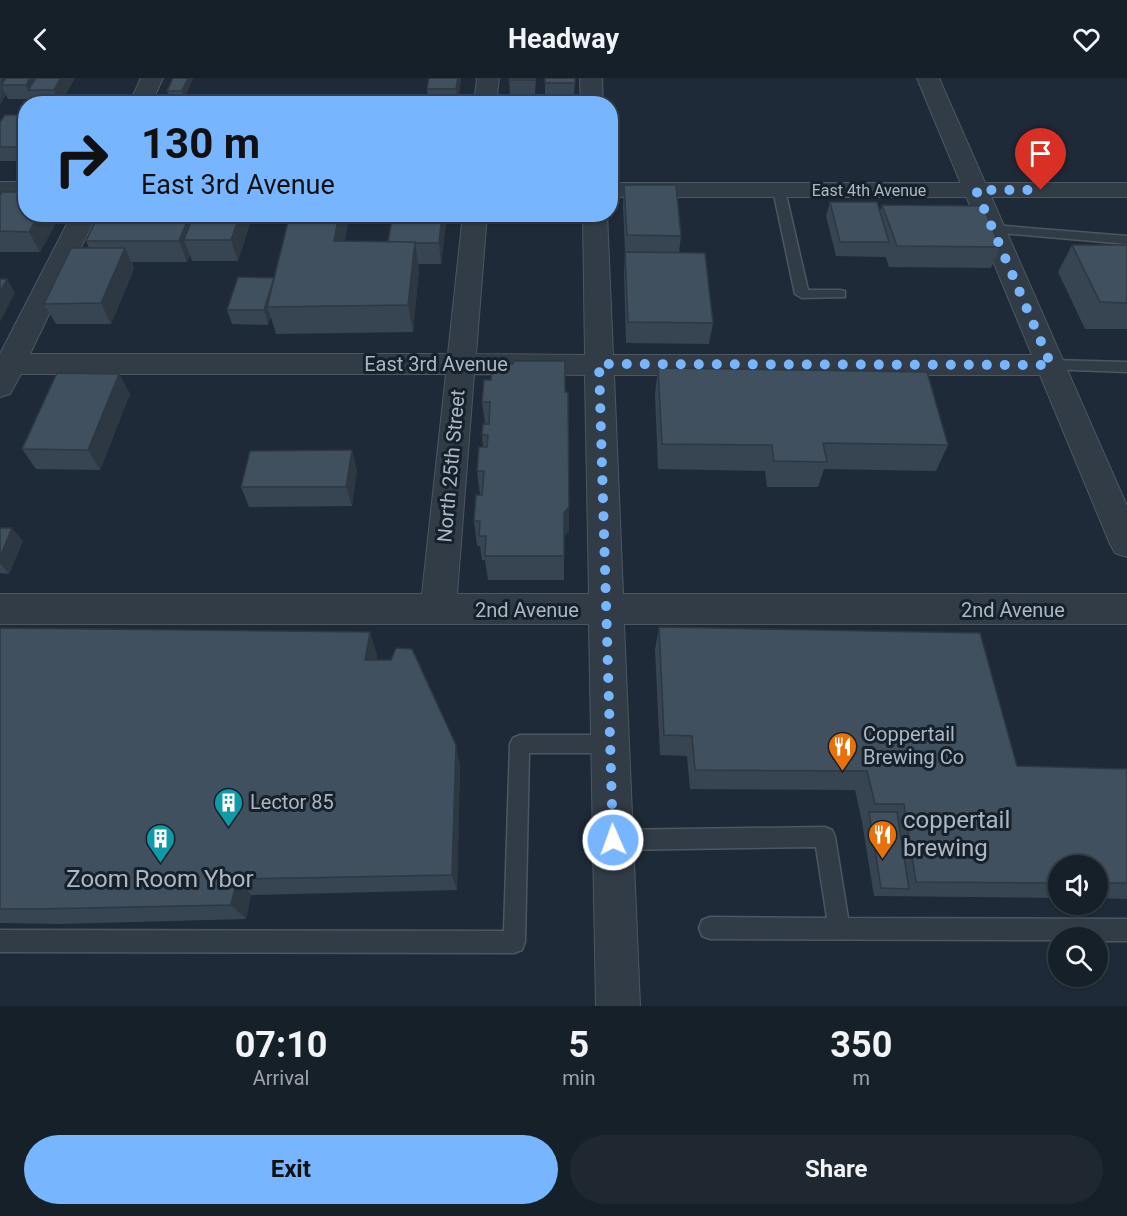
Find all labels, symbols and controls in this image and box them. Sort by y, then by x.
icon: back [24,23,57,56]
text: Headway [508,23,619,55]
icon: heart [1070,23,1103,56]
text: 130 m [141,119,260,168]
icon: right [42,120,120,198]
pin [1015,128,1066,190]
icon: arrive [1024,137,1057,170]
text: East 3rd Avenue [141,169,335,201]
street label: East 4th Avenue [812,181,926,200]
street label: East 3rd Avenue [364,352,508,376]
street label: North 25th Street [432,389,470,543]
street label: 2nd Avenue [475,598,579,622]
street label: 2nd Avenue [961,598,1065,622]
place label: Coppertail Brewing Co [863,722,964,769]
restaurant icon: Coppertail Brewing Co [826,730,858,772]
building icon: Lector 85 [213,786,245,828]
place label: Lector 85 [250,790,334,814]
place label: coppertail brewing [903,806,1010,862]
position arrow [581,808,645,872]
restaurant icon: coppertail brewing [866,818,898,860]
building icon: Zoom Room Ybor [144,822,176,864]
map controls [1048,855,1108,987]
button: sound [1048,855,1108,915]
place label: Zoom Room Ybor [66,865,254,893]
button: search [1048,927,1108,987]
text: 07:10 [235,1024,327,1066]
text: 5 [569,1024,589,1066]
text: 350 [830,1024,892,1066]
text: Arrival [253,1066,309,1090]
text: min [562,1066,596,1090]
text: m [853,1066,870,1090]
button: Exit [24,1135,558,1204]
button: Share [570,1135,1103,1204]

